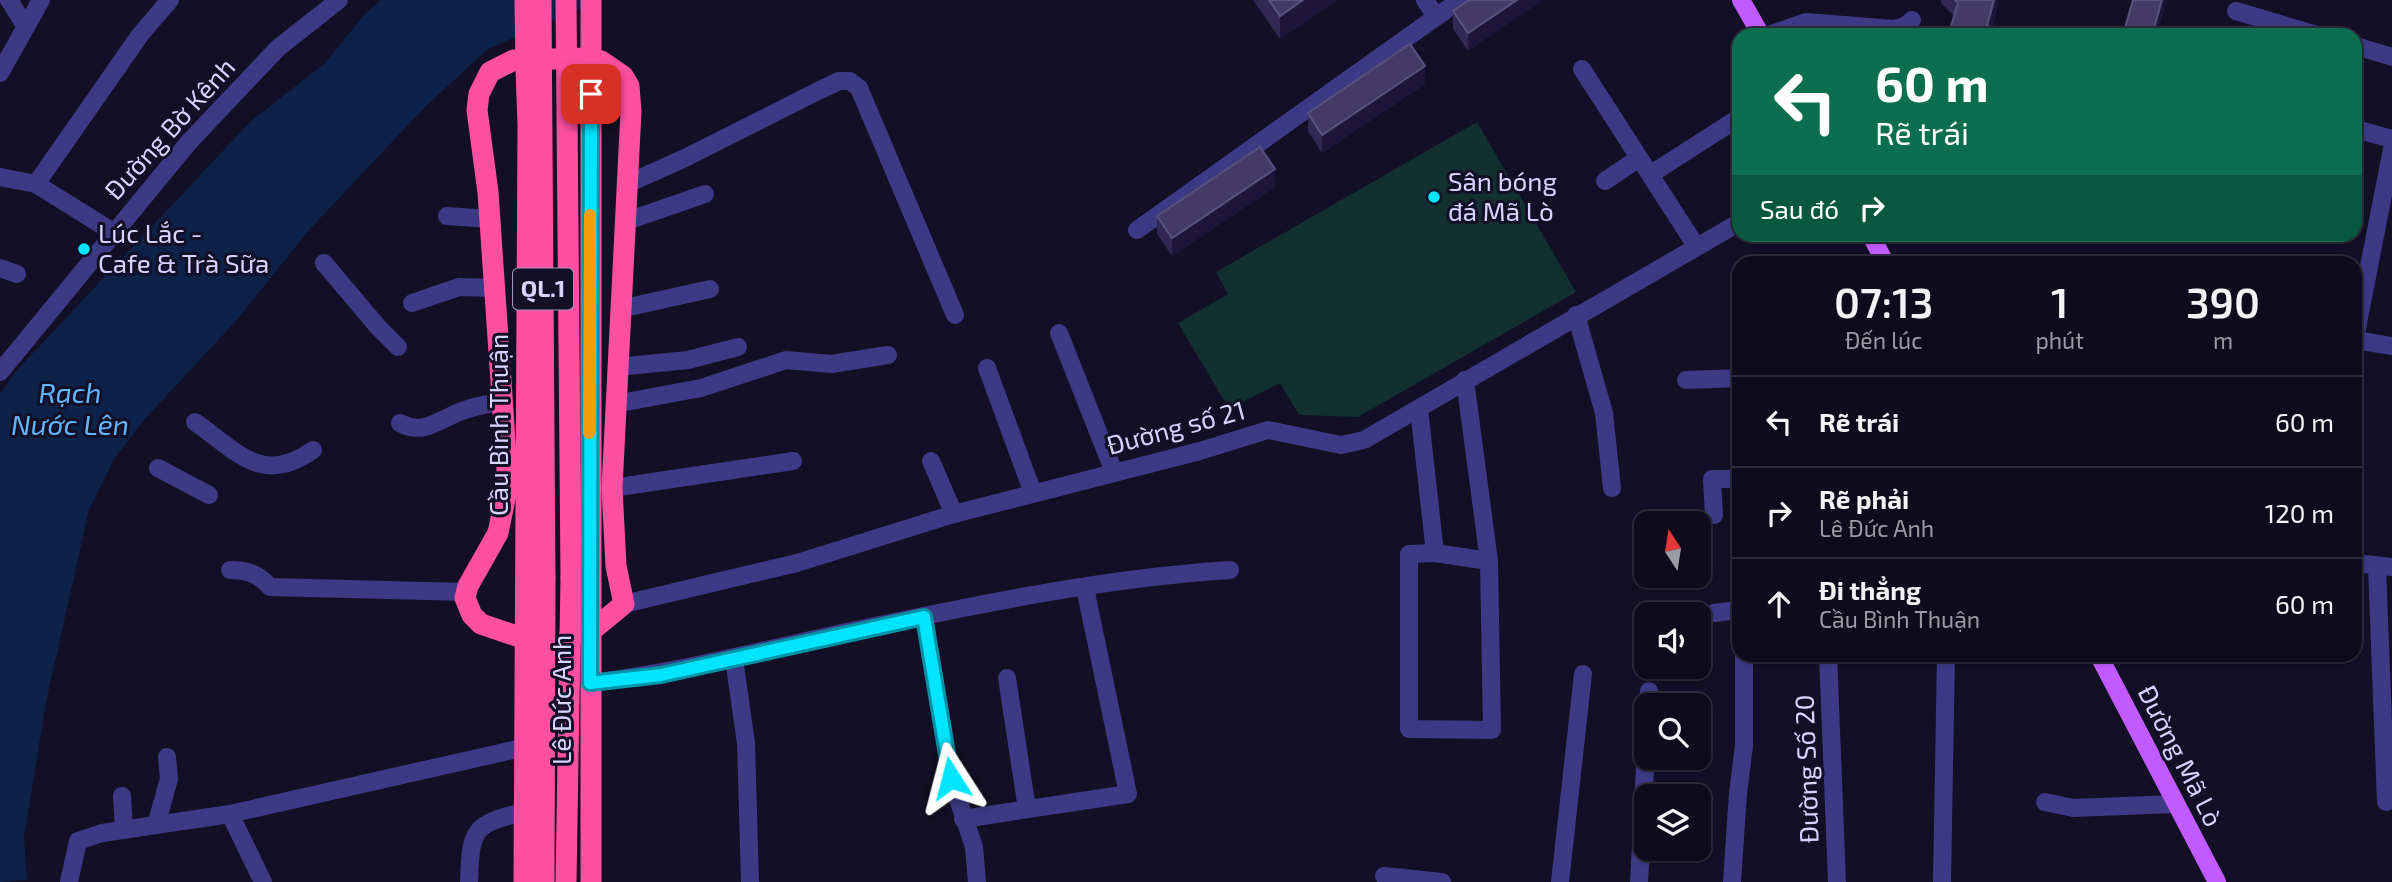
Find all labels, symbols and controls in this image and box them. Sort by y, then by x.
street label: Đường Bờ Kênh [97,51,240,205]
text: 60 m [1875,53,1989,112]
icon: left [1760,56,1851,147]
pin [561,64,621,124]
icon: arrive [572,75,610,113]
text: Rẽ trái [1875,113,1969,151]
place label: Sân bóng đá Mã Lò [1448,165,1557,226]
marker: Sân bóng đá Mã Lò [1426,189,1442,205]
icon: right [1853,189,1891,227]
text: Sau đó [1760,193,1839,224]
place label: Lúc Lắc - Cafe & Trà Sữa [98,217,269,278]
marker: Lúc Lắc - Cafe & Trà Sữa [76,241,92,257]
road number: QL.1 [513,268,573,310]
text: 07:13 [1834,276,1933,326]
text: 1 [2051,276,2068,326]
text: 390 [2186,276,2260,326]
text: Đến lúc [1845,326,1922,354]
text: phút [2035,326,2084,354]
text: m [2213,326,2233,354]
street label: Cầu Bình Thuận [482,334,513,516]
water label: Rạch Nước Lên [11,375,129,441]
street label: Đường số 21 [1103,393,1248,460]
icon: left [1760,403,1798,441]
text: Rẽ trái [1819,406,1899,437]
text: 60 m [2275,406,2334,437]
text: Rẽ phải [1819,483,1909,514]
icon: right [1760,494,1798,532]
text: 120 m [2265,497,2334,528]
north arrow [1634,511,1712,588]
map controls [1634,511,1711,861]
text: Lê Đức Anh [1819,514,1934,542]
text: Đi thẳng [1819,574,1921,605]
icon: ahead [1760,585,1798,623]
text: 60 m [2275,588,2334,619]
button: sound [1634,602,1711,679]
text: Cầu Bình Thuận [1819,605,1980,633]
street label: Lê Đức Anh [545,635,576,765]
street label: Đường Mã Lò [2132,680,2230,831]
button: search [1634,693,1711,770]
street label: Đường Số 20 [1787,694,1824,844]
position arrow [914,741,988,815]
button: layers [1634,784,1711,861]

